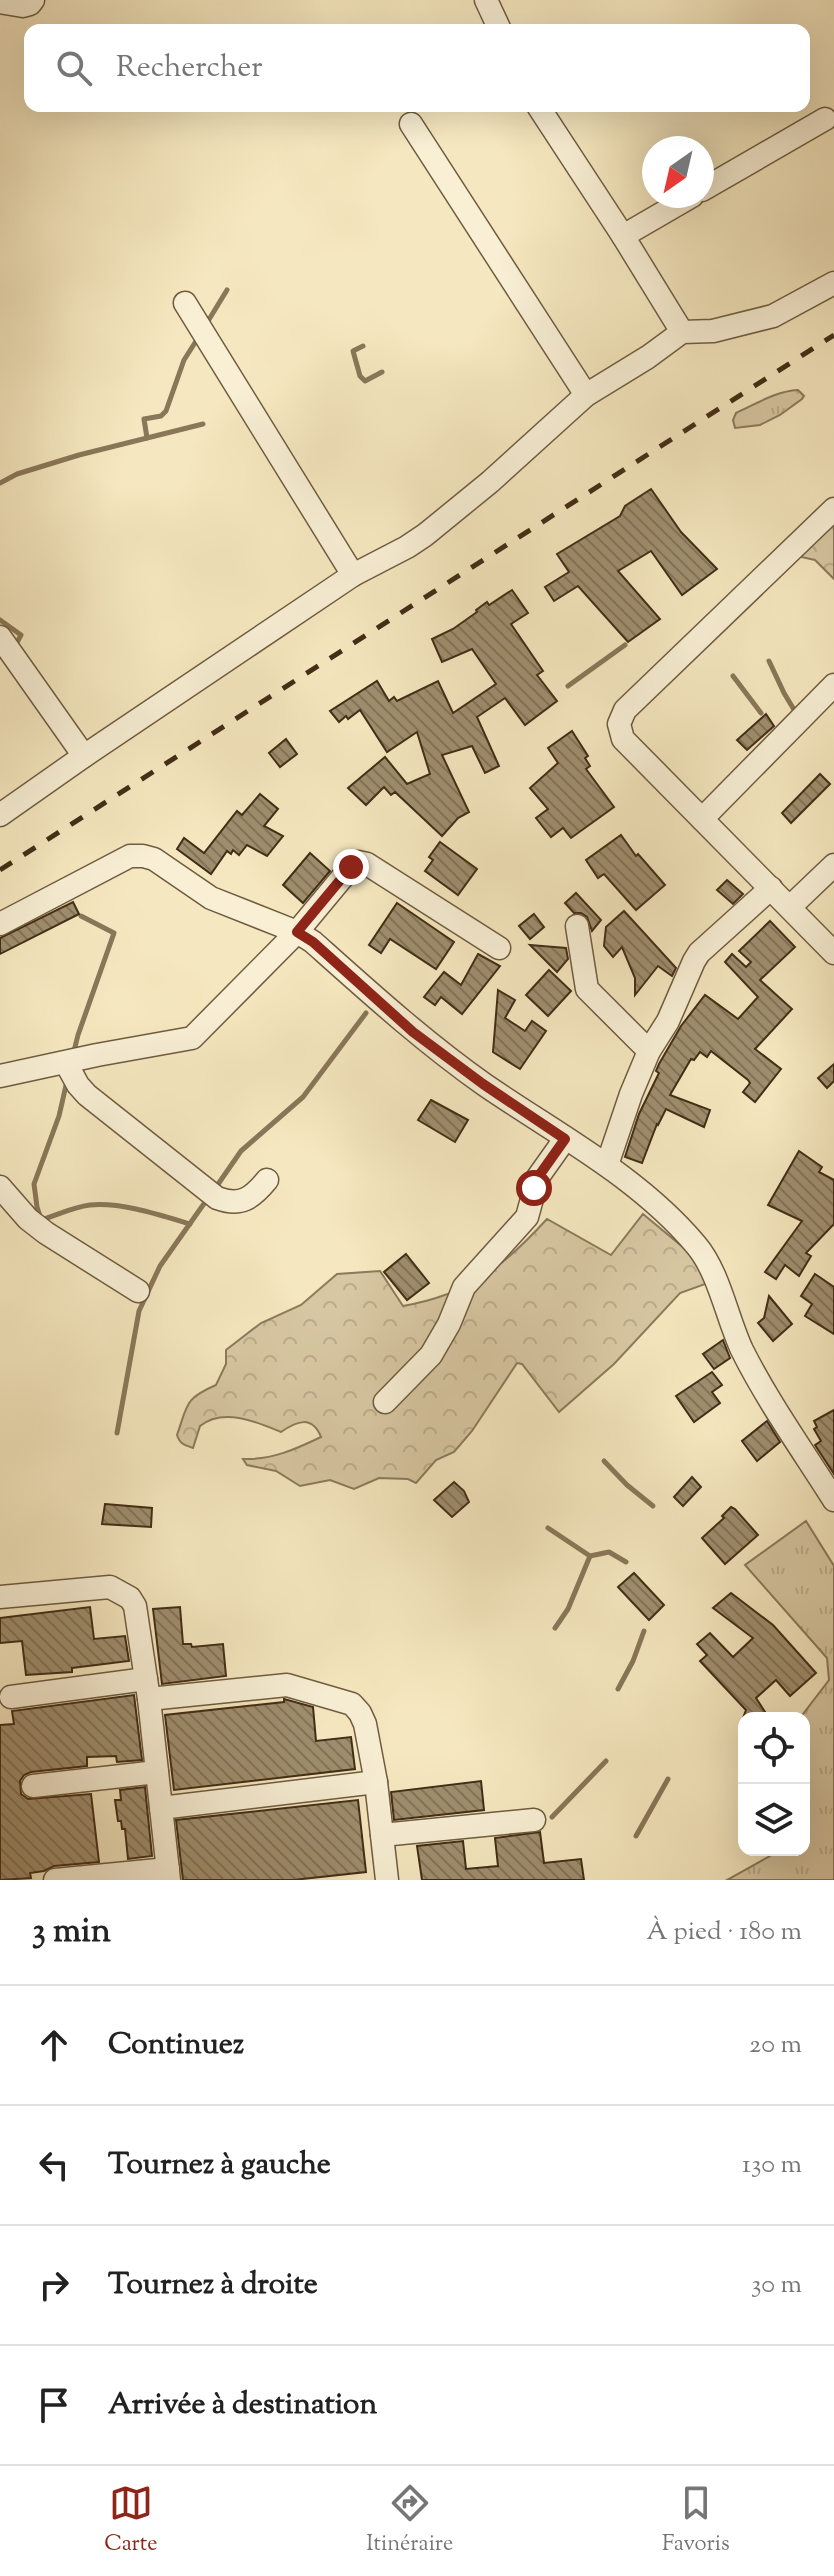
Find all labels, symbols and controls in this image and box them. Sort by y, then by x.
search box [24,24,810,112]
icon: search [52,46,96,90]
text: Rechercher [116,47,263,90]
north arrow [642,136,714,208]
route end [333,849,369,885]
route start [516,1170,552,1206]
map controls [738,1712,810,1856]
button: locate [738,1712,810,1784]
button: layers [738,1784,810,1856]
text: 3 min [32,1908,111,1957]
text: À pied · 180 m [647,1914,802,1951]
icon: ahead [32,2023,76,2067]
text: Continuez [108,2024,244,2067]
text: 20 m [749,2027,802,2064]
icon: left [32,2143,76,2187]
text: Tournez à gauche [108,2144,331,2187]
text: 130 m [742,2147,802,2184]
icon: right [32,2263,76,2307]
text: Tournez à droite [108,2264,318,2307]
text: 30 m [751,2267,802,2304]
icon: arrive [32,2383,76,2427]
text: Arrivée à destination [108,2384,377,2427]
tab: Carte [104,2481,158,2561]
tab: Itinéraire [366,2481,453,2561]
tab: Favoris [662,2481,730,2561]

